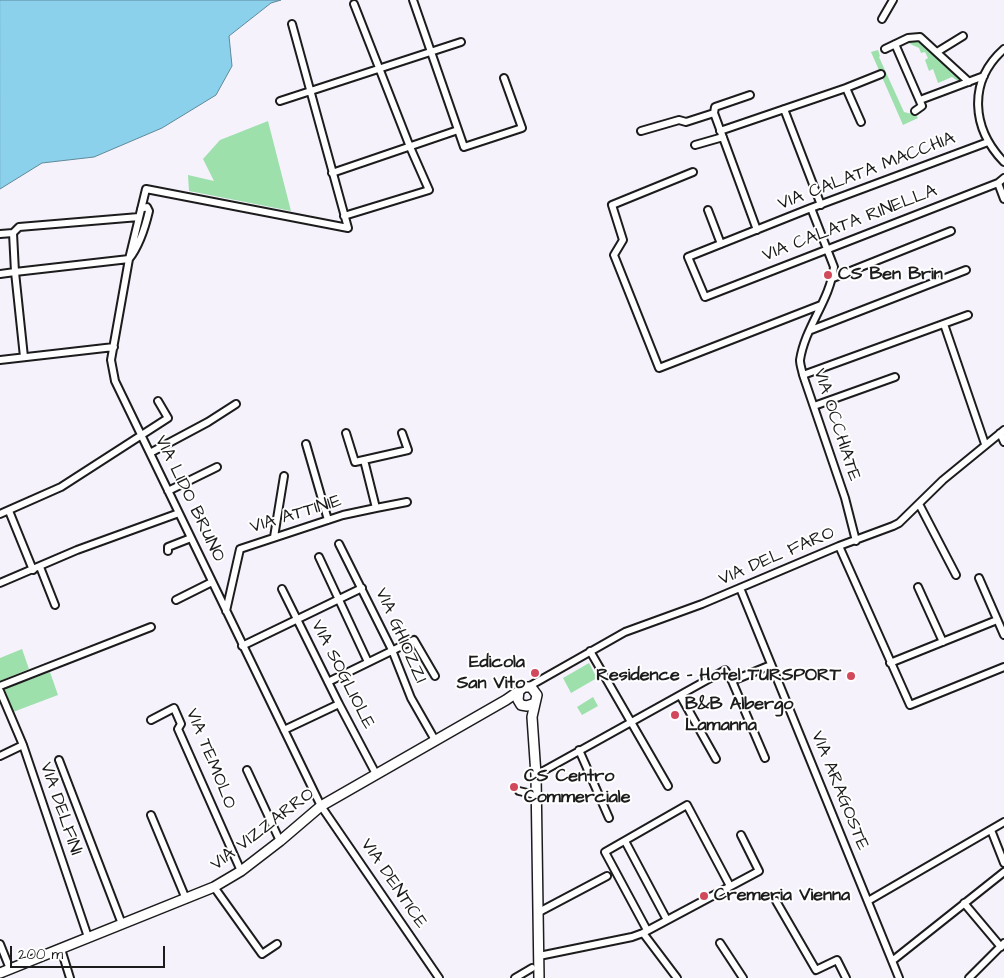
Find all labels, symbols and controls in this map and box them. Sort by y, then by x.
street label: VIA CALATA MACCHIA [775,128,959,216]
street label: VIA CALATA RINELLA [760,181,940,267]
place label: CS Ben Brin [838,264,943,286]
marker: CS Ben Brin [822,269,834,281]
street label: VIA OCCHIATE [808,366,864,484]
street label: VIA LIDO BRUNO [149,432,229,566]
street label: VIA ATTINIE [248,491,344,539]
street label: VIA DEL FARO [716,523,838,591]
street label: VIA GHIOZZI [369,585,431,687]
street label: VIA SOGLIOLE [305,617,379,733]
place label: Edicola San Vito [457,652,525,694]
place label: Residence - Hotel TURSPORT [596,665,841,687]
marker: Edicola San Vito [529,667,541,679]
marker: Residence - Hotel TURSPORT [845,670,857,682]
place label: B&B Albergo Lamanna [685,694,793,736]
street label: VIA TEMOLO [180,706,240,812]
marker: B&B Albergo Lamanna [669,709,681,721]
street label: VIA ARAGOSTE [805,728,873,854]
street label: VIA DELFINI [34,760,86,858]
place label: CS Centro Commerciale [524,766,630,809]
marker: CS Centro Commerciale [508,781,520,793]
street label: VIA VIZZARRO [207,784,319,876]
street label: VIA DENTICE [355,835,431,933]
place label: Cremeria Vienna [714,885,850,907]
marker: Cremeria Vienna [698,890,710,902]
scale bar [12,936,168,968]
text: 200 m [18,944,63,965]

